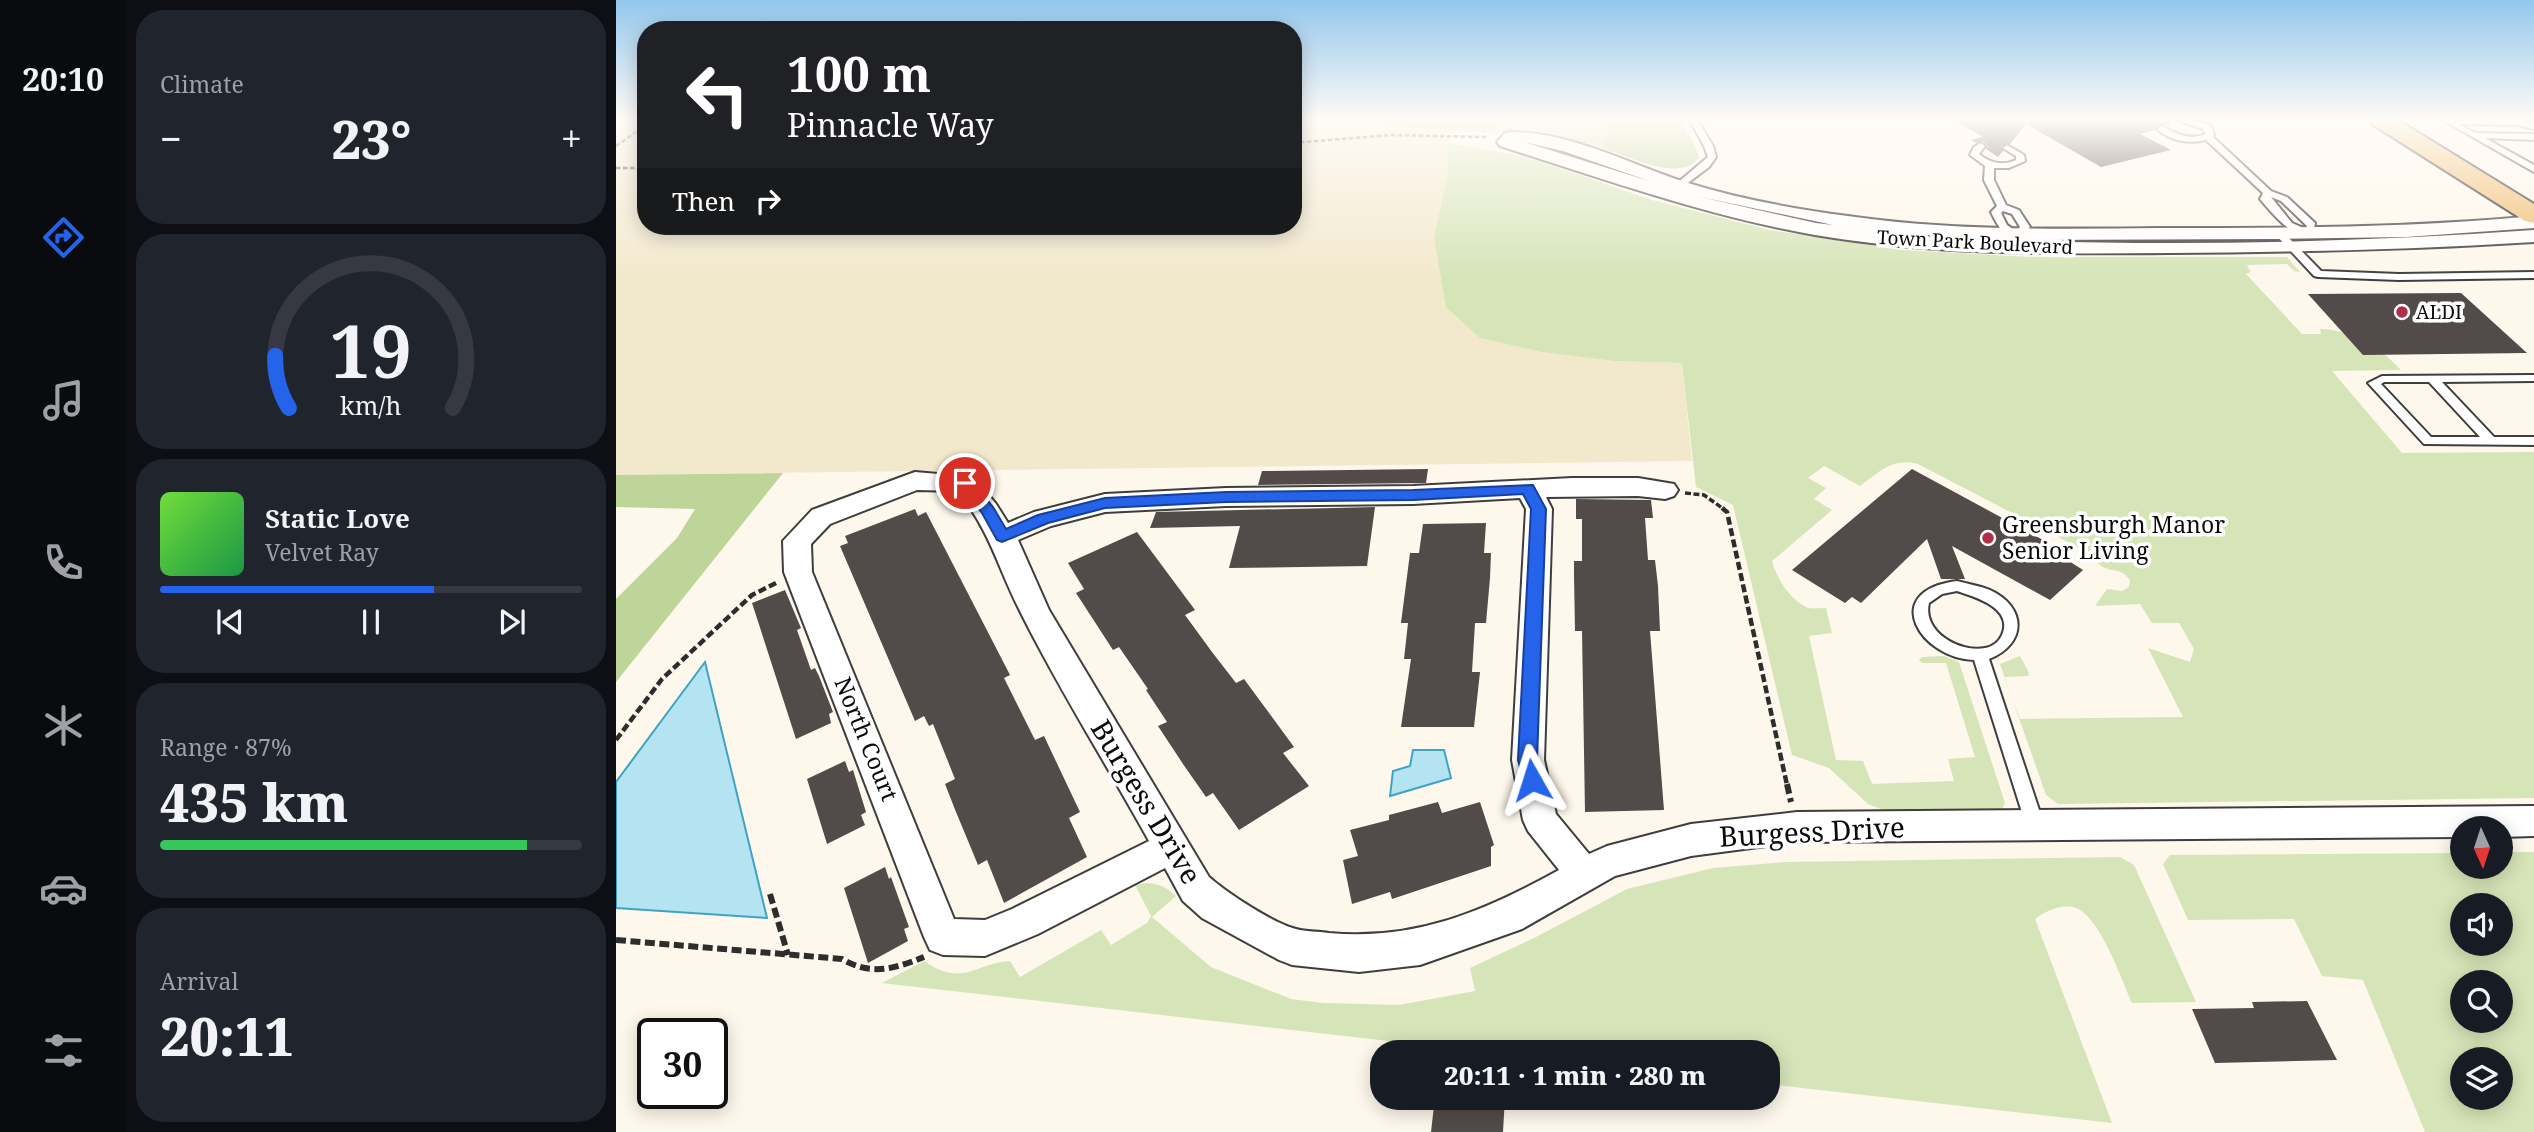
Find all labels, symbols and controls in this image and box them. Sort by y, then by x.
text: 100 m [787,40,931,106]
icon: left [672,49,763,140]
text: 20:10 [22,57,104,100]
text: Climate [160,68,244,100]
text: 23° [331,103,411,174]
text: Pinnacle Way [787,103,994,146]
text: − [160,112,182,164]
text: + [561,112,582,164]
icon: right [749,182,787,220]
text: Then [672,183,735,219]
icon: directions [39,213,88,262]
street label: Town Park Boulevard [1876,224,2074,260]
place label: ALDI [2416,299,2462,325]
text: 19 [330,300,412,399]
marker: ALDI [2394,304,2410,320]
icon: music [39,376,88,425]
text: km/h [340,387,402,421]
pin [935,453,995,513]
icon: arrive [946,464,984,502]
text: Static Love [265,500,410,536]
place label: Greensburgh Manor Senior Living [2002,508,2225,566]
marker: Greensburgh Manor Senior Living [1980,530,1996,546]
text: Velvet Ray [265,536,379,568]
icon: phone [39,538,88,587]
icon: previous [211,603,249,641]
icon: pause [352,603,390,641]
icon: next [493,603,531,641]
street label: North Court [828,672,906,805]
icon: climate [39,701,88,750]
street label: Burgess Drive [1083,712,1211,891]
text: Range · 87% [160,731,292,763]
position arrow [1495,743,1569,817]
text: 435 km [160,766,348,837]
street label: Burgess Drive [1718,807,1906,855]
north arrow [2450,816,2513,878]
map controls [2450,816,2513,1110]
icon: car [39,864,88,913]
button: sound [2450,893,2513,956]
text: Arrival [160,965,239,997]
button: search [2450,970,2513,1033]
text: 20:11 [160,1000,294,1071]
speed limit sign: 30 [637,1018,728,1109]
icon: filters [39,1026,88,1075]
button: layers [2450,1047,2513,1110]
text: 20:11 · 1 min · 280 m [1444,1057,1706,1093]

